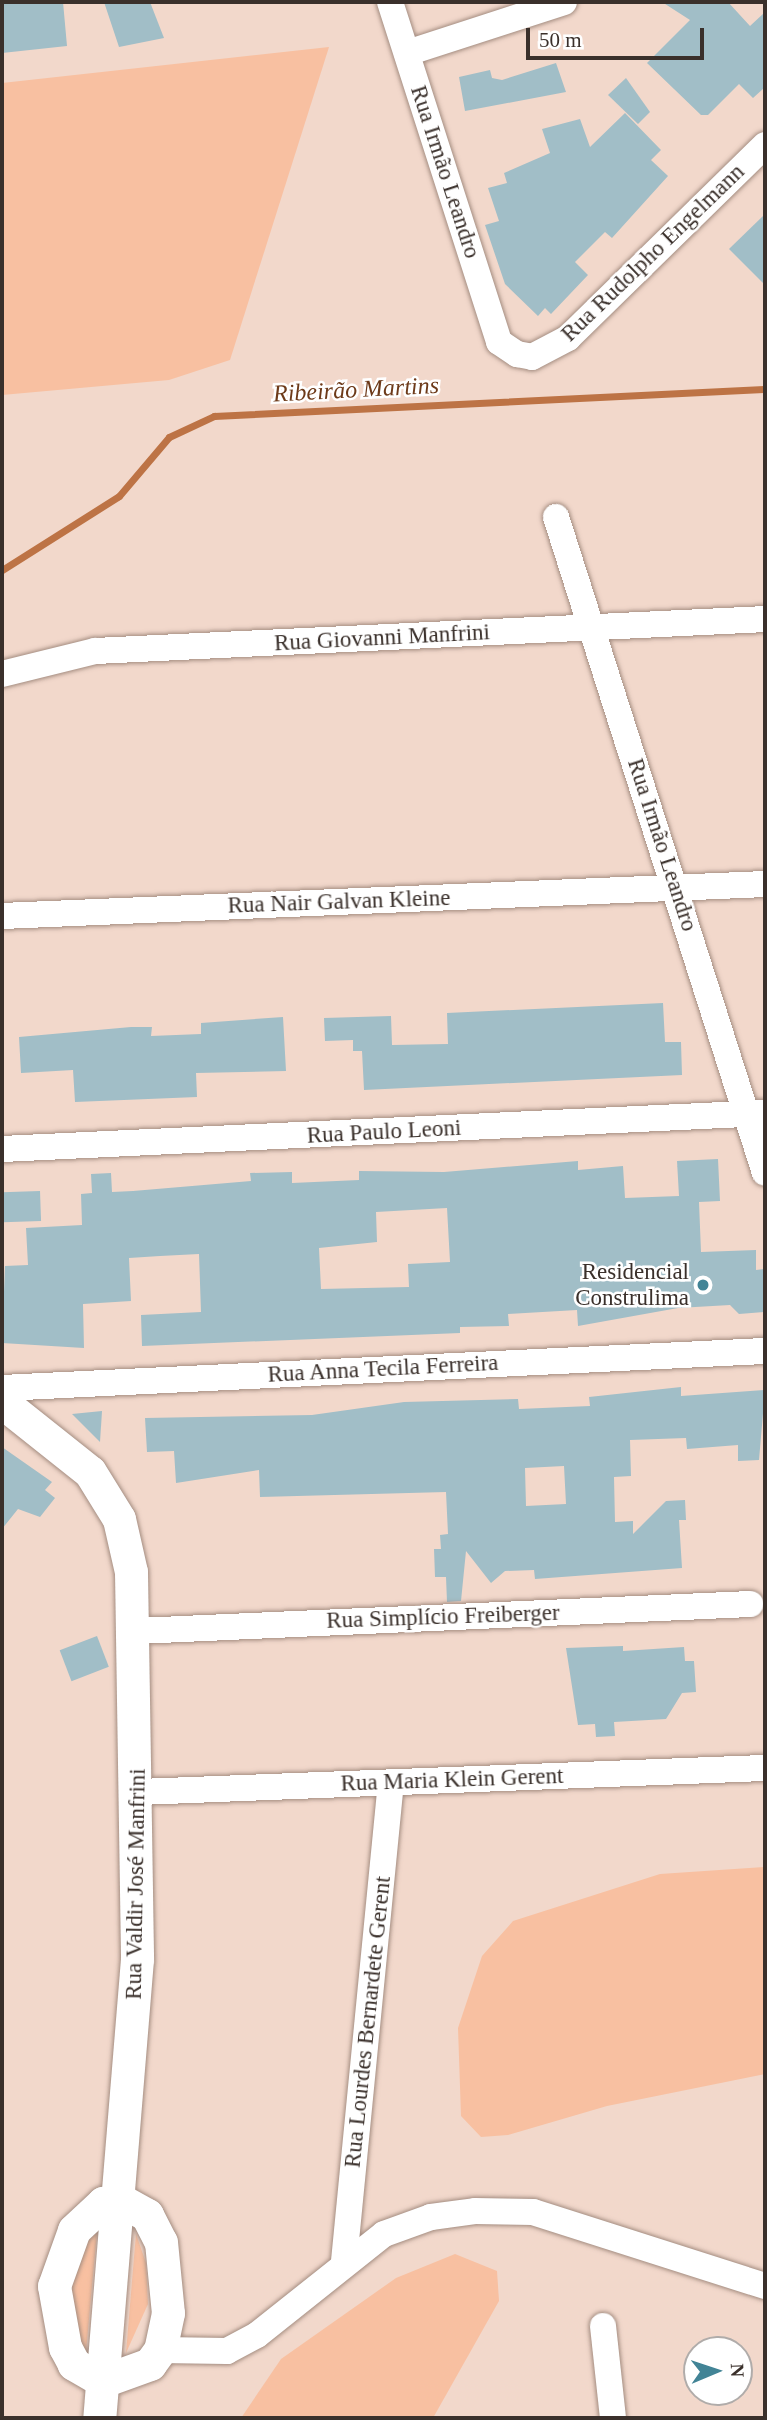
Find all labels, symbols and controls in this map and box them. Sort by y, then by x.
scale bar [529,14,708,58]
text: 50 m [539,28,582,52]
street label: Rua Irmão Leandro [404,82,486,262]
street label: Rua Rudolpho Engelmann [556,158,750,348]
water label: Ribeirão Martins [272,371,440,409]
street label: Rua Giovanni Manfrini [273,619,491,657]
street label: Rua Irmão Leandro [621,755,703,935]
street label: Rua Nair Galvan Kleine [227,884,451,920]
street label: Rua Paulo Leoni [306,1114,462,1150]
place label: Residencial Construlima [575,1258,689,1312]
marker: Residencial Construlima [695,1277,711,1293]
street label: Rua Anna Tecila Ferreira [266,1349,500,1389]
street label: Rua Simplício Freiberger [326,1599,560,1635]
street label: Rua Maria Klein Gerent [340,1762,564,1798]
street label: Rua Valdir José Manfrini [120,1768,152,2000]
street label: Rua Lourdes Bernardete Gerent [339,1875,397,2169]
north arrow [683,2336,753,2406]
text: N [727,2363,748,2378]

